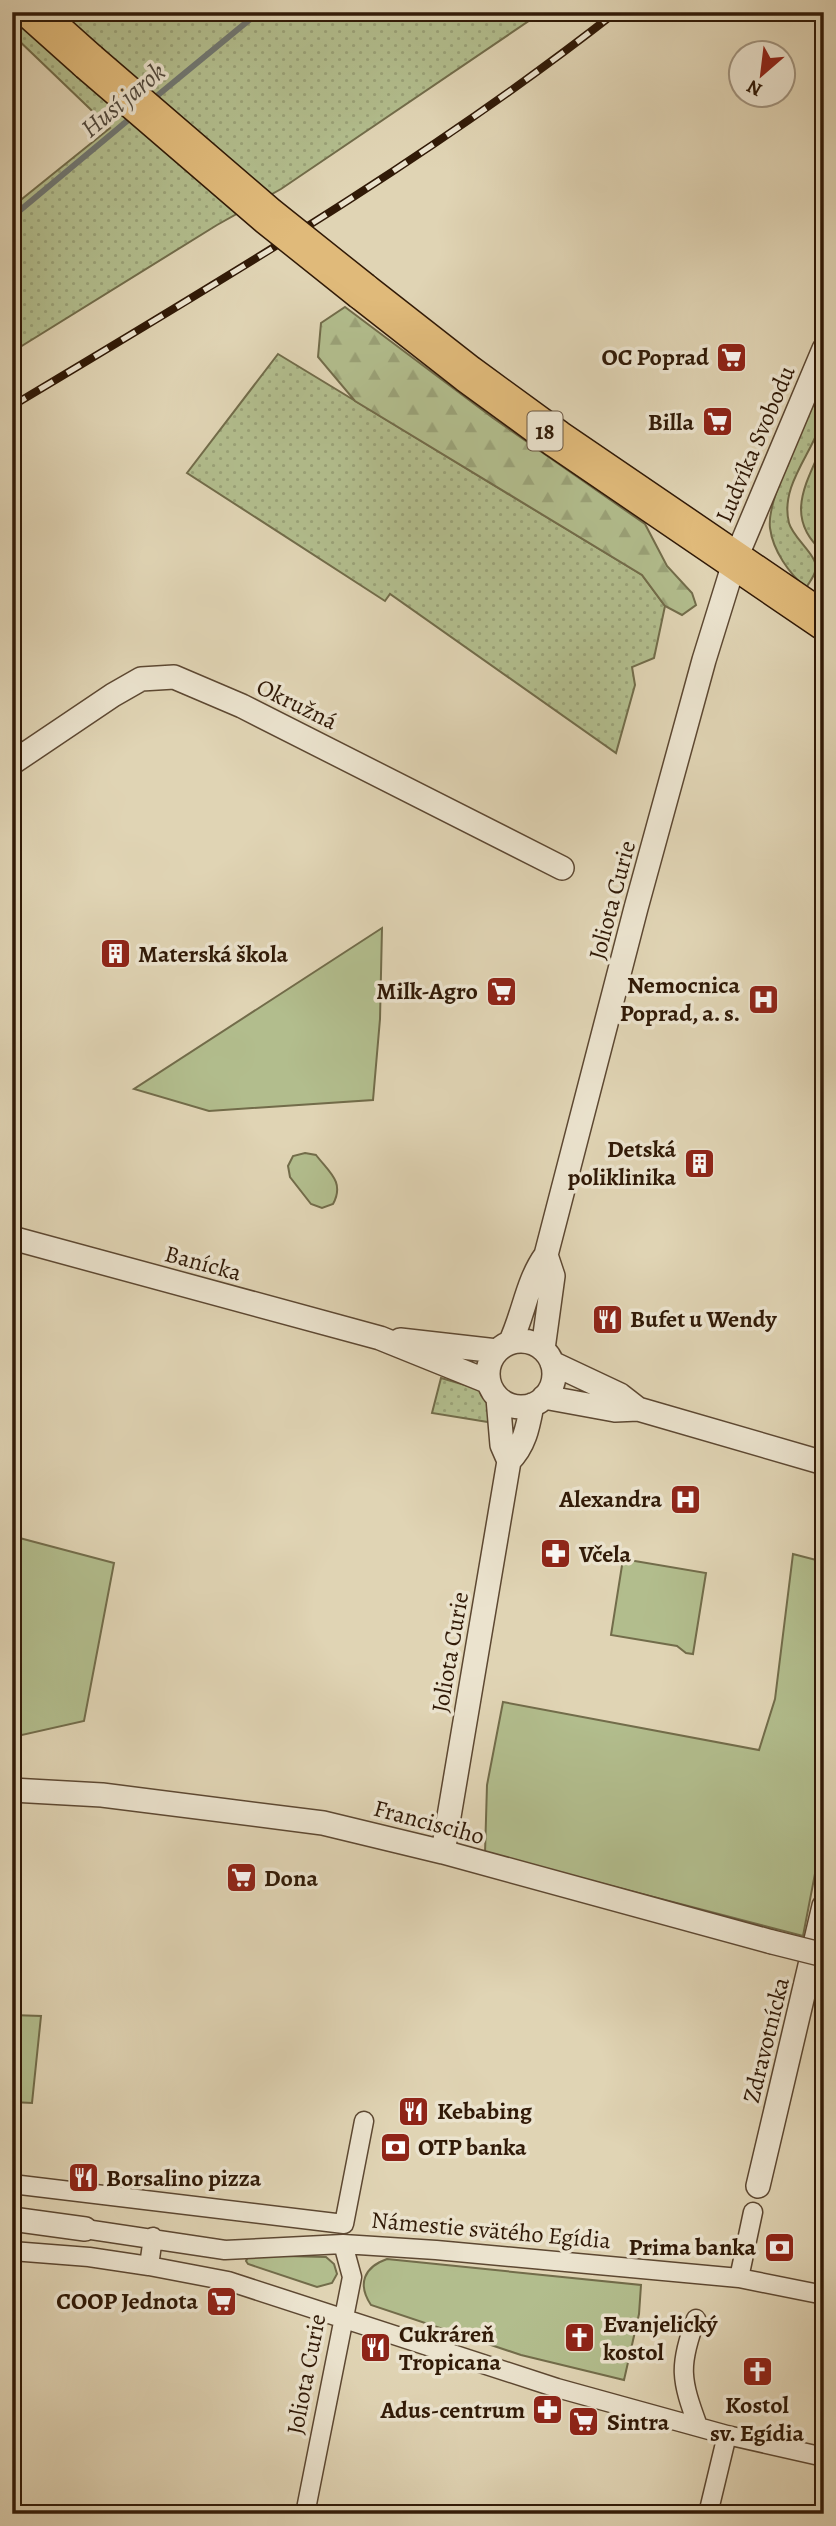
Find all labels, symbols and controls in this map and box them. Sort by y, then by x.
north arrow [728,38,798,108]
water label: Husí jarok [73,54,173,146]
text: N [742,73,767,103]
supermarket icon: OC Poprad [715,340,749,374]
place label: OC Poprad [601,341,709,373]
street label: Ludvíka Svobodu [708,361,802,527]
supermarket icon: Billa [700,405,734,439]
place label: Billa [648,406,694,438]
road number: 18 [528,412,562,450]
street label: Okružná [251,671,343,738]
street label: Joliota Curie [581,837,643,963]
building icon: Materská škola [98,937,132,971]
place label: Materská škola [138,938,288,970]
place label: Nemocnica Poprad, a. s. [620,969,740,1029]
supermarket icon: Milk-Agro [484,974,518,1008]
place label: Milk-Agro [376,975,478,1007]
hospital icon: Nemocnica Poprad, a. s. [746,982,780,1016]
place label: Detská poliklinika [568,1133,676,1193]
building icon: Detská poliklinika [682,1146,716,1180]
street label: Banícka [161,1237,246,1289]
restaurant icon: Bufet u Wendy [590,1302,624,1336]
place label: Bufet u Wendy [630,1303,778,1335]
hospital icon: Alexandra [668,1482,702,1516]
place label: Alexandra [558,1483,662,1515]
pharmacy icon: Včela [539,1537,573,1571]
place label: Včela [578,1538,632,1570]
street label: Joliota Curie [424,1589,476,1715]
street label: Francisciho [370,1792,488,1852]
supermarket icon: Dona [224,1861,258,1895]
place label: Dona [264,1862,318,1894]
street label: Zdravotnícka [735,1973,797,2106]
restaurant icon: Kebabing [397,2094,431,2128]
place label: Kebabing [437,2095,533,2127]
bank icon: OTP banka [378,2130,412,2164]
place label: OTP banka [418,2131,527,2163]
restaurant icon: Borsalino pizza [66,2161,100,2195]
place label: Borsalino pizza [106,2162,262,2194]
street label: Námestie svätého Egídia [370,2204,613,2256]
bank icon: Prima banka [762,2230,796,2264]
place label: Prima banka [628,2231,756,2263]
supermarket icon: COOP Jednota [204,2284,238,2318]
place label: COOP Jednota [56,2285,198,2317]
place label: Evanjelický kostol [603,2308,718,2368]
street label: Joliota Curie [279,2311,333,2437]
place label: Cukráreň Tropicana [399,2318,501,2378]
church icon: Evanjelický kostol [563,2321,597,2355]
restaurant icon: Cukráreň Tropicana [359,2331,393,2365]
church icon: Kostol sv. Egídia [740,2354,774,2388]
place label: Kostol sv. Egídia [710,2389,804,2449]
pharmacy icon: Adus-centrum [531,2393,565,2427]
place label: Adus-centrum [380,2394,525,2426]
supermarket icon: Sintra [567,2405,601,2439]
place label: Sintra [607,2406,670,2438]

